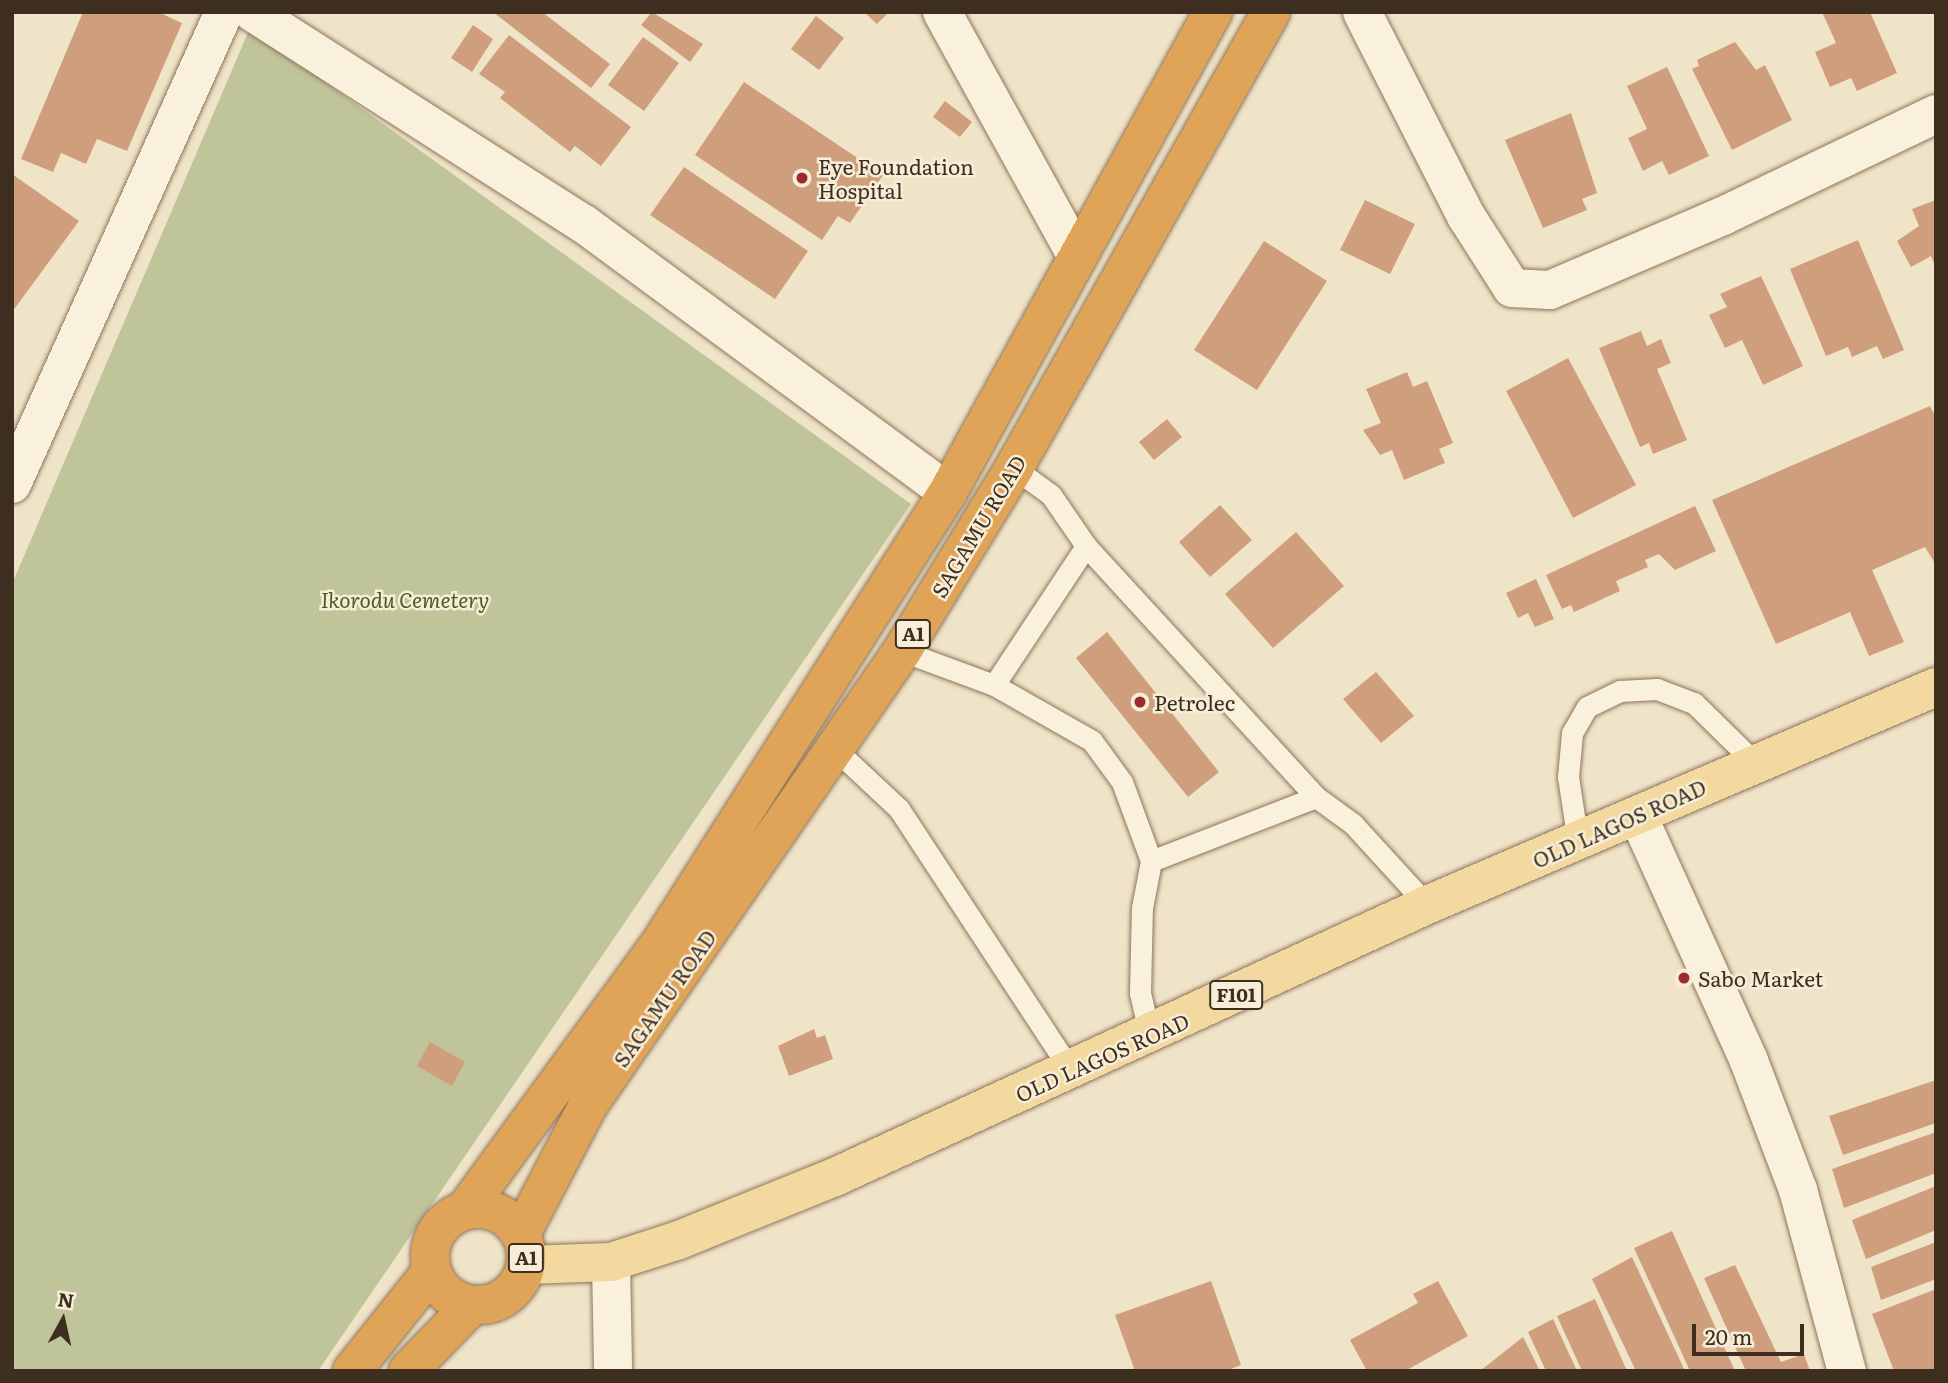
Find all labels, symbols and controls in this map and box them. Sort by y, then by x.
place label: Eye Foundation Hospital [818,153,974,203]
marker: Eye Foundation Hospital [792,168,812,188]
street label: SAGAMU ROAD [926,450,1030,602]
park label: Ikorodu Cemetery [321,586,489,612]
road number: A1 [894,618,932,650]
place label: Petrolec [1154,689,1235,715]
marker: Petrolec [1132,694,1148,710]
street label: OLD LAGOS ROAD [1528,773,1710,873]
street label: SAGAMU ROAD [607,925,721,1071]
place label: Sabo Market [1698,965,1823,991]
marker: Sabo Market [1676,970,1692,986]
road number: F101 [1208,979,1264,1010]
street label: OLD LAGOS ROAD [1011,1007,1193,1107]
road number: A1 [507,1242,545,1274]
text: N [56,1284,76,1314]
north arrow [28,1285,98,1355]
scale bar [1696,1310,1808,1354]
text: 20 m [1705,1320,1752,1351]

